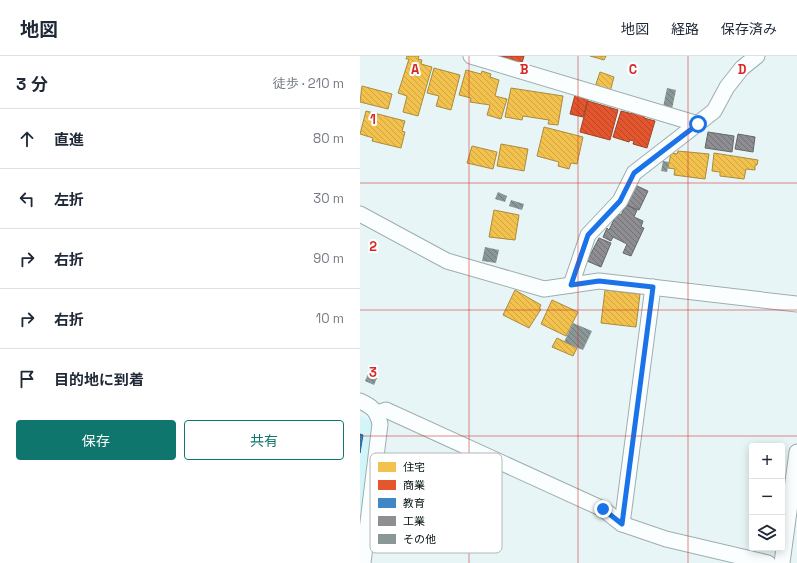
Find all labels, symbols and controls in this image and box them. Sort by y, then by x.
text: 地図 [20,17,58,42]
text: 地図 [621,20,649,38]
text: 経路 [671,20,699,38]
text: 保存済み [721,20,777,38]
text: A [411,61,420,78]
text: B [520,61,529,78]
text: C [629,61,637,78]
text: D [738,61,747,78]
text: 3 分 [16,73,48,95]
text: 徒歩 · 210 m [273,75,344,92]
text: 1 [370,111,376,128]
route start [689,115,707,133]
icon: ahead [16,128,38,150]
text: 直進 [54,130,84,149]
text: 80 m [313,130,344,147]
icon: left [16,188,38,210]
text: 左折 [54,190,84,209]
text: 30 m [313,190,344,207]
text: 2 [369,238,377,255]
icon: right [16,248,38,270]
text: 右折 [54,250,84,269]
text: 90 m [313,250,344,267]
icon: right [16,308,38,330]
text: 右折 [54,310,84,329]
text: 10 m [316,310,344,327]
text: 3 [369,364,377,381]
icon: arrive [16,368,38,390]
text: 目的地に到着 [54,370,144,389]
button: 保存 [16,420,176,460]
button: 共有 [184,420,344,460]
map controls [749,443,785,551]
button: + [749,443,785,479]
legend [370,453,502,553]
text: 住宅 [403,460,425,474]
text: 商業 [403,478,425,492]
button: − [749,479,785,515]
text: 教育 [403,496,425,510]
route end [594,500,612,518]
text: 工業 [403,514,425,528]
button: layers [749,515,785,551]
text: その他 [403,532,436,546]

